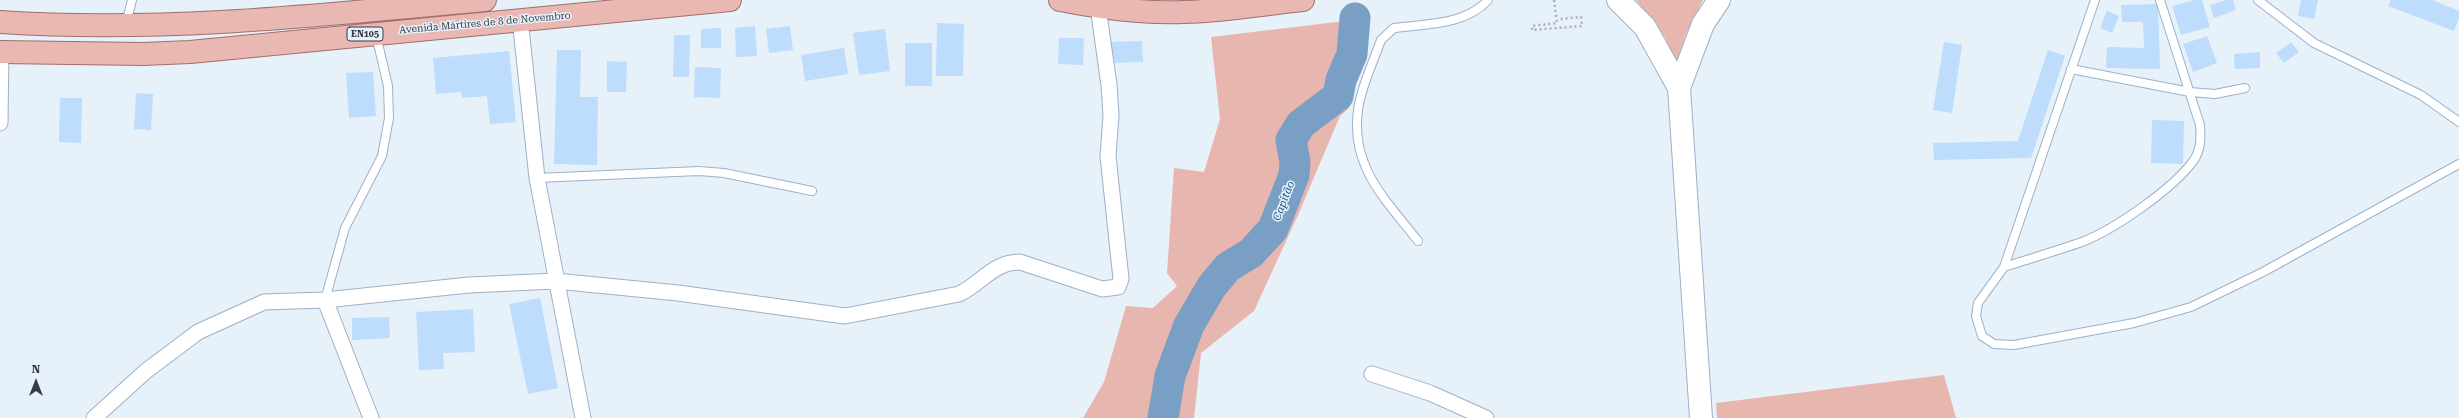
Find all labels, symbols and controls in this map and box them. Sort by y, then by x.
street label: Avenida Mártires de 8 de Novembro [399,10,571,36]
road number: EN105 [347,27,383,41]
water label: Capitão [1270,179,1298,223]
north arrow [16,362,56,402]
text: N [32,363,40,376]

